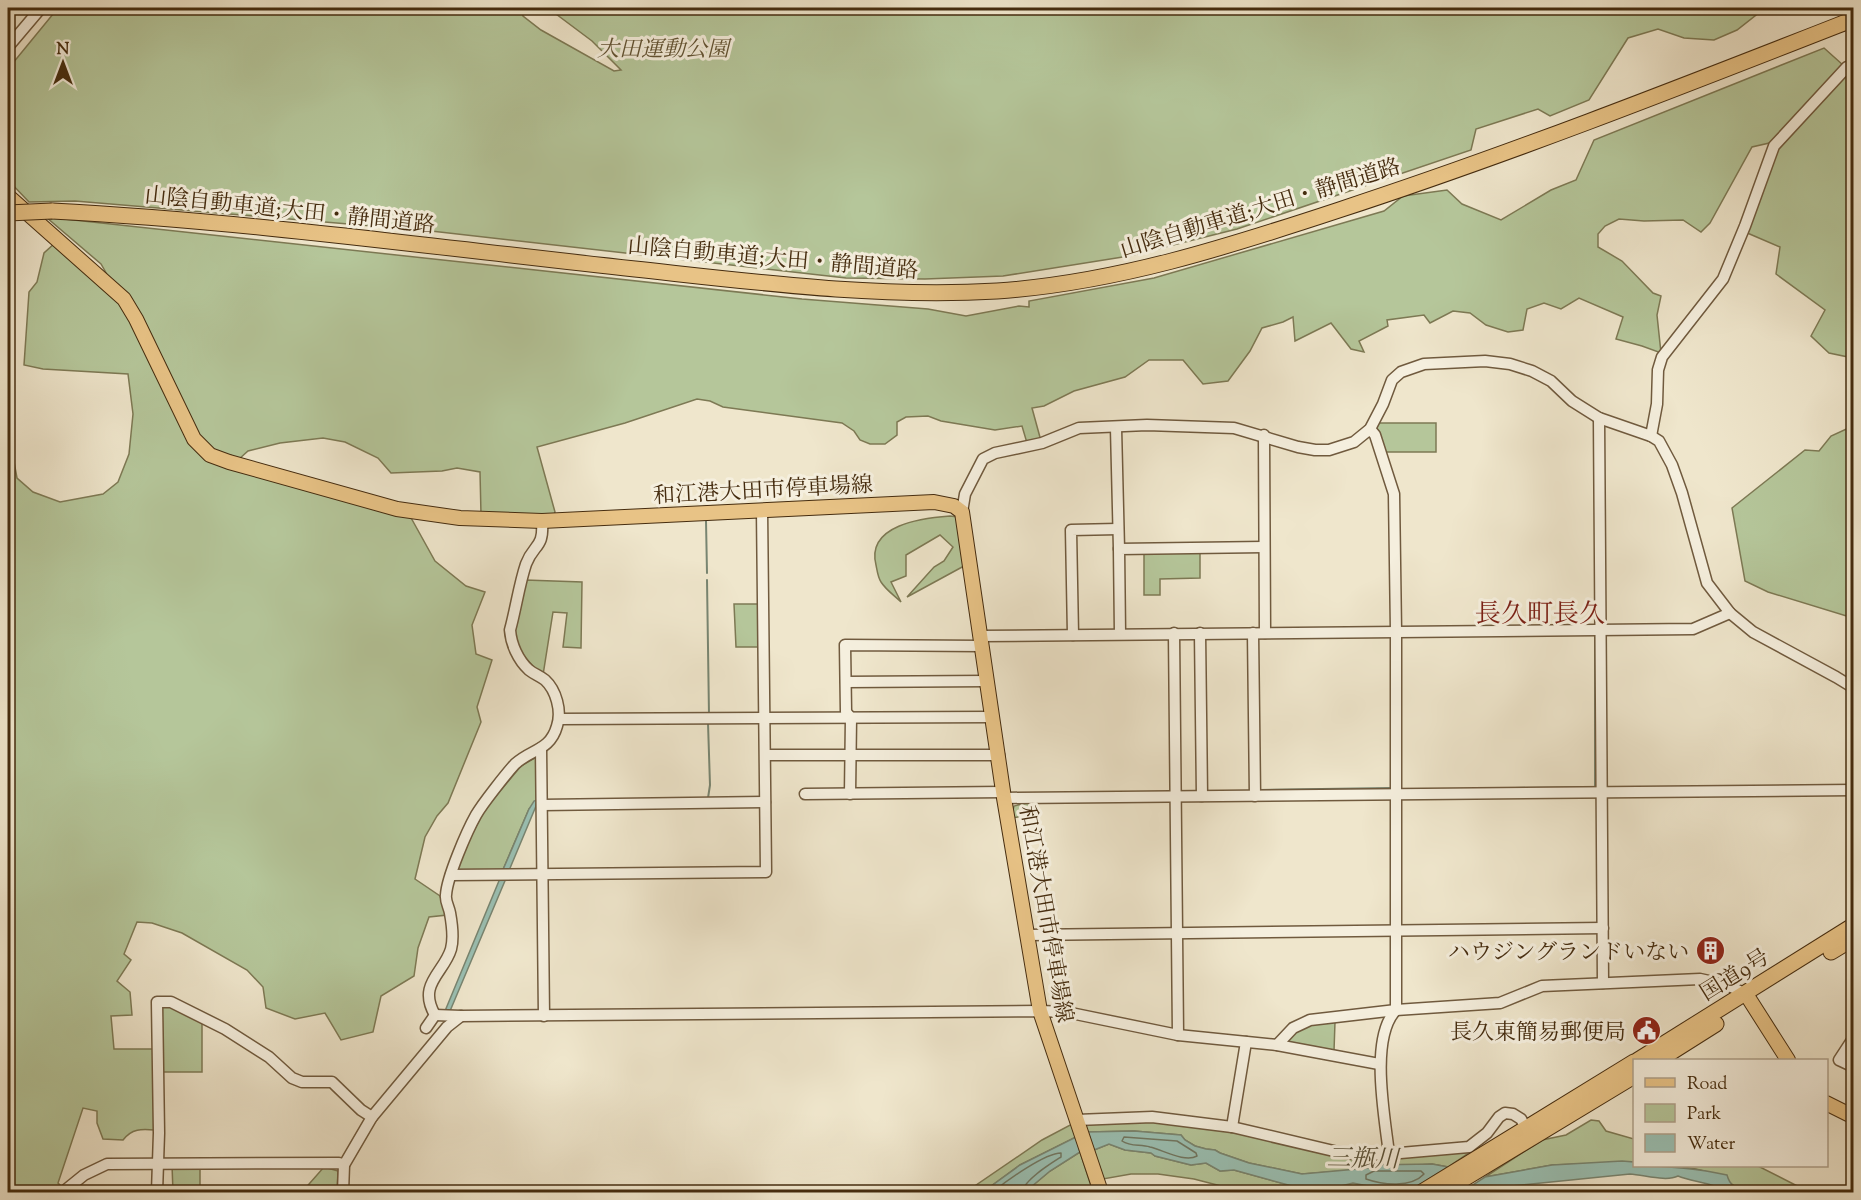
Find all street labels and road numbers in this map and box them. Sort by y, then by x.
street label: 山陰自動車道;大田・静間道路 [1117,152,1405,268]
street label: 山陰自動車道;大田・静間道路 [143,181,436,243]
street label: 山陰自動車道;大田・静間道路 [626,231,919,289]
street label: 和江港大田市停車場線 [652,470,874,514]
street label: 和江港大田市停車場線 [1009,803,1079,1026]
street label: 国道9号 [1695,943,1777,1010]

